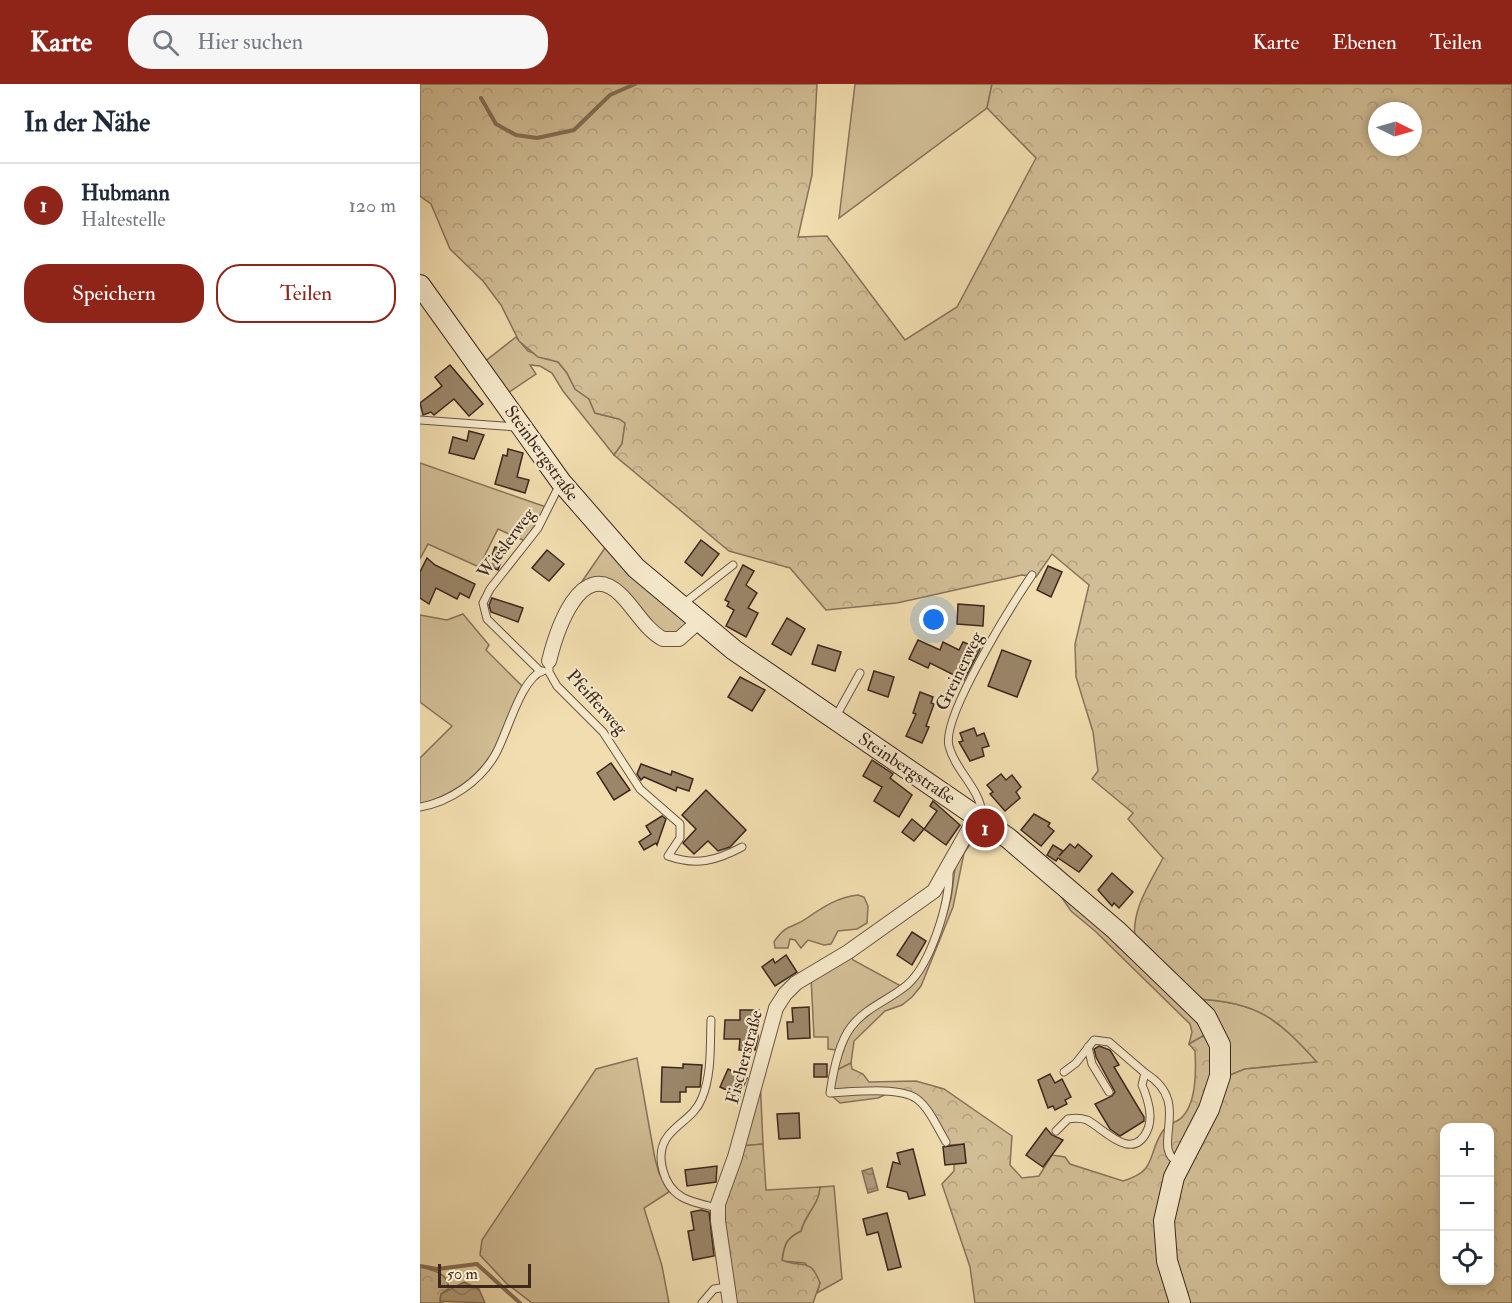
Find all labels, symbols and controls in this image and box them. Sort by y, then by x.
search box [128,15,548,69]
text: Karte [30,25,92,60]
icon: search [149,26,182,59]
text: Hier suchen [197,28,303,56]
text: Karte [1252,29,1299,56]
text: Ebenen [1332,29,1397,56]
text: Teilen [1430,29,1482,56]
north arrow [1368,102,1422,156]
text: In der Nähe [24,107,150,139]
text: Hubmann [81,179,170,207]
text: 1 [40,193,47,218]
text: 120 m [349,193,396,218]
text: Haltestelle [81,207,166,232]
button: Speichern [24,264,204,323]
button: Teilen [216,264,396,323]
street label: Steinbergstraße [499,401,584,506]
street label: Wieslerweg [472,502,541,584]
your location [919,605,948,634]
street label: Greinerweg [930,627,989,714]
street label: Pfeifferweg [561,665,633,741]
street label: Steinbergstraße [854,727,960,810]
pin: 1 [966,806,1004,850]
street label: Fischerstraße [721,1007,768,1107]
map controls [1440,1123,1494,1285]
button: + [1440,1123,1494,1177]
button: − [1440,1177,1494,1231]
button: locate [1440,1231,1494,1285]
scale bar [438,1261,531,1288]
text: 50 m [447,1264,478,1284]

